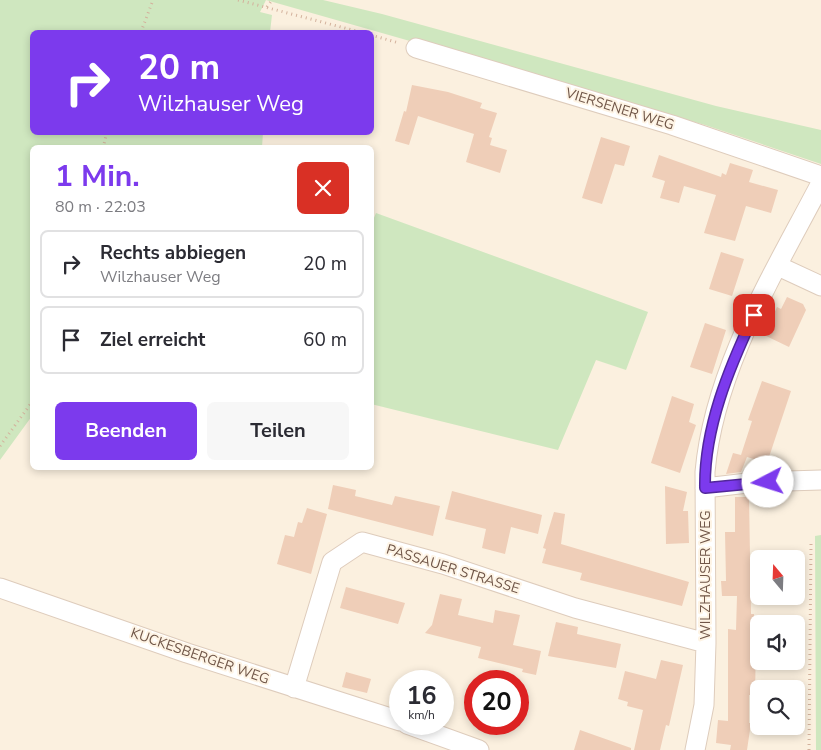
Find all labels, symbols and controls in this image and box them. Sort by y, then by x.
text: 20 m [138,44,220,91]
icon: right [55,50,120,115]
street label: VIERSENER WEG [562,83,677,135]
text: Wilzhauser Weg [138,89,304,119]
text: 1 Min. [55,156,140,197]
button: close [297,162,349,214]
text: 80 m · 22:03 [55,196,146,218]
text: Rechts abbiegen [100,240,246,266]
icon: right [57,250,85,278]
text: 20 m [303,251,347,277]
text: Wilzhauser Weg [100,266,221,288]
pin [733,294,775,336]
icon: arrive [740,301,768,329]
icon: arrive [57,326,85,354]
text: Ziel erreicht [100,327,205,353]
text: 60 m [303,327,347,353]
button: Beenden [55,402,197,460]
button: Teilen [207,402,349,460]
position arrow [741,455,793,507]
street label: WILZHAUSER WEG [696,510,715,640]
street label: PASSAUER STRASSE [384,540,522,598]
north arrow [750,550,805,605]
map controls [750,550,805,735]
button: sound [750,615,805,670]
street label: KUCKESBERGER WEG [128,623,272,689]
speed limit sign: 20 [464,670,529,735]
text: 16 [406,679,437,713]
button: search [750,680,805,735]
text: km/h [408,707,435,723]

